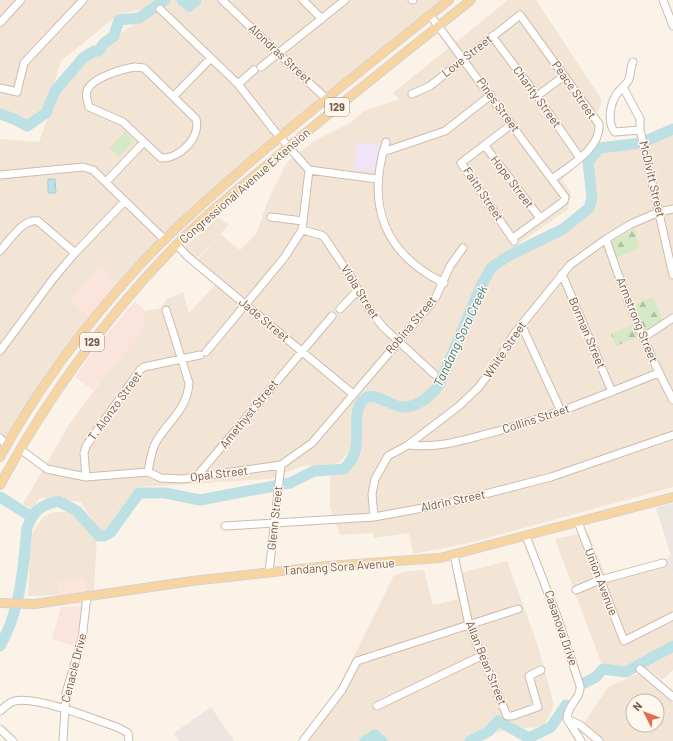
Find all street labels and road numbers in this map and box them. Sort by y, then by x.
street label: Alondras Street [246,21,315,86]
street label: Love Street [438,31,494,79]
street label: Peace Street [550,58,600,121]
street label: Charity Street [511,63,565,130]
street label: Pines Street [474,74,523,134]
road number: 129 [325,98,349,116]
street label: Congressional Avenue Extension [176,125,312,246]
street label: McDivitt Street [637,139,669,218]
street label: Hope Street [488,152,537,211]
street label: Faith Street [461,164,507,223]
street label: Viola Street [339,262,383,321]
street label: Armstrong Street [614,275,661,364]
street label: Robina Street [382,293,438,356]
street label: Jade Street [237,294,293,344]
street label: Borman Street [567,295,609,370]
street label: White Street [480,318,528,381]
road number: 129 [80,333,104,351]
street label: T. Alonzo Street [84,368,144,443]
street label: Amethyst Street [216,376,280,451]
street label: Collins Street [500,401,571,435]
street label: Opal Street [189,463,249,483]
street label: Glenn Street [264,485,284,551]
street label: Aldrin Street [419,486,486,514]
street label: Union Avenue [583,546,621,617]
street label: Tandang Sora Avenue [283,555,395,577]
street label: Casanova Drive [543,588,581,667]
street label: Allan Bean Street [464,619,510,707]
street label: Cenacle Drive [58,632,88,704]

